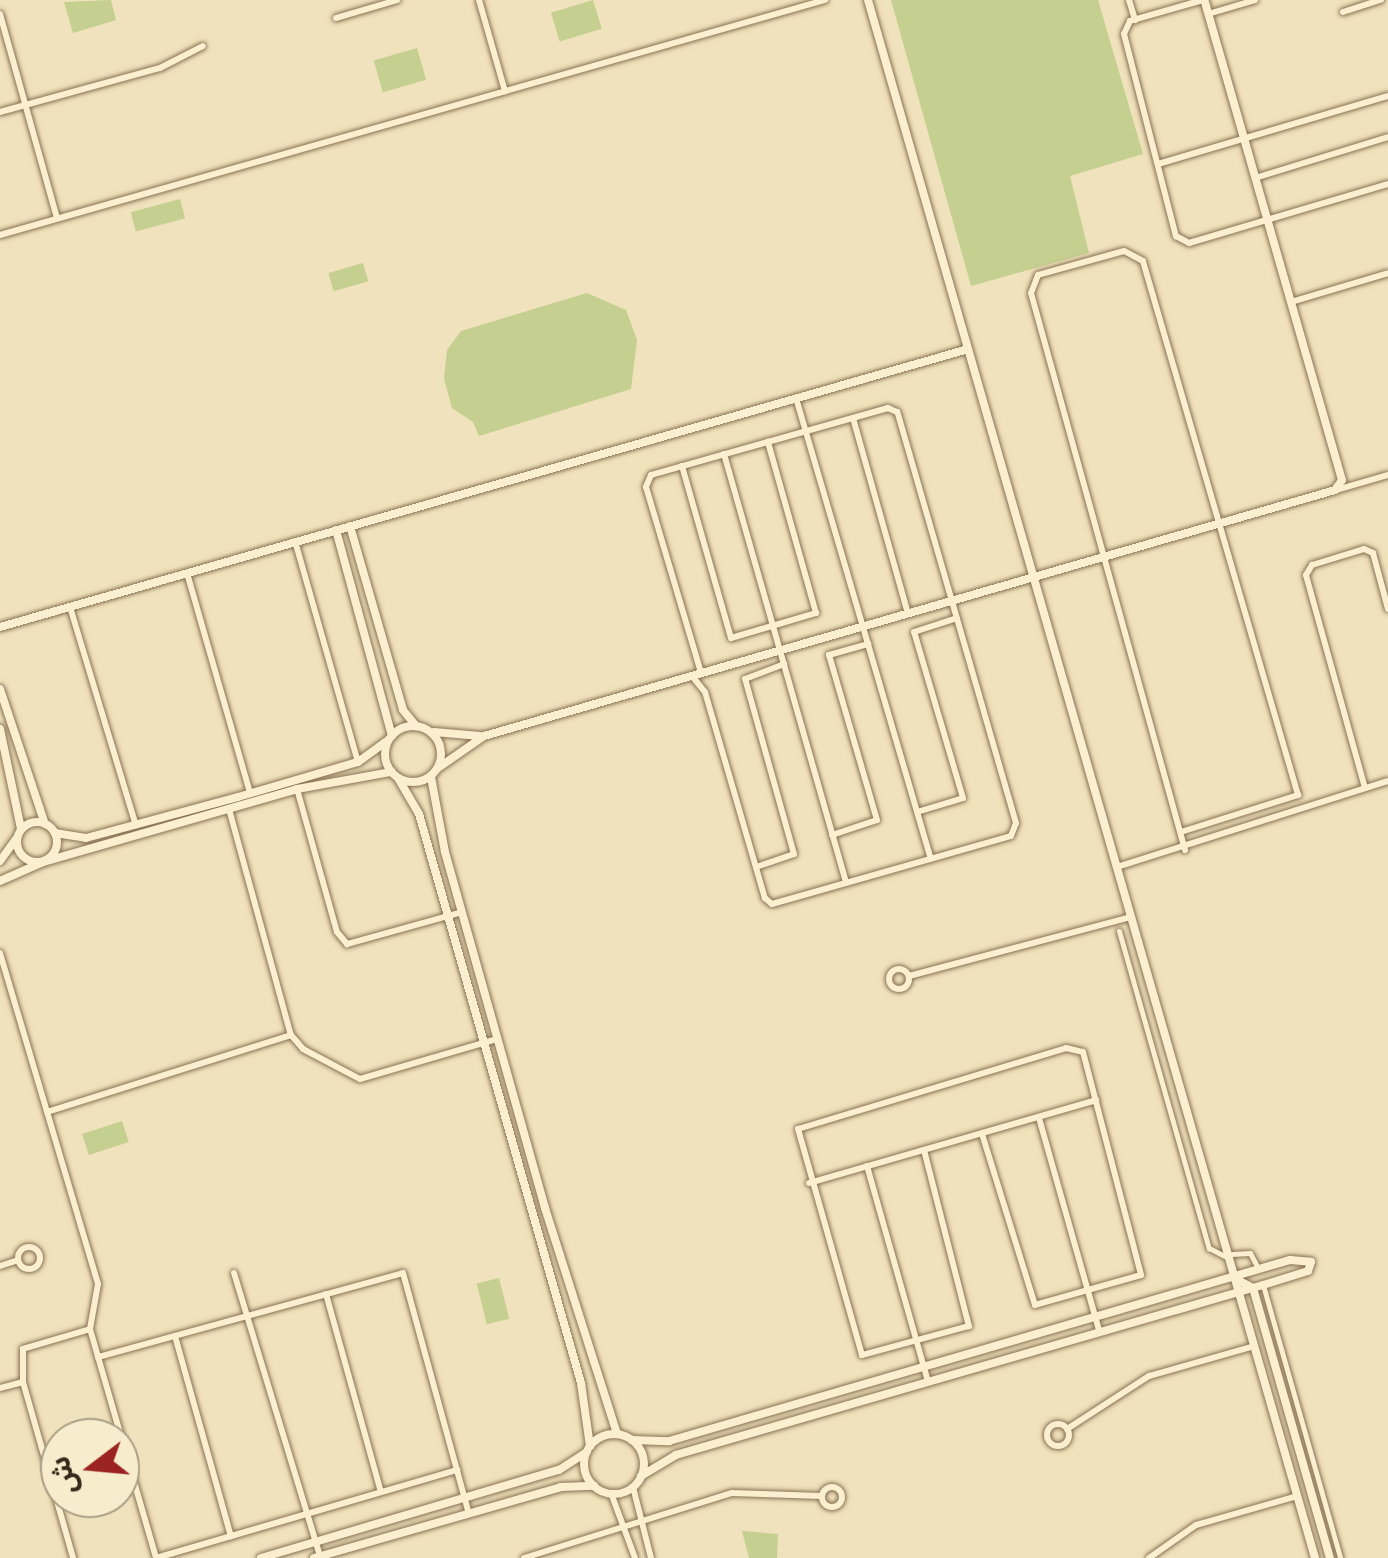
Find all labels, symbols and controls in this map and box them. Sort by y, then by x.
north arrow [40,1418,140,1518]
text: ش [40,1452,86,1499]

